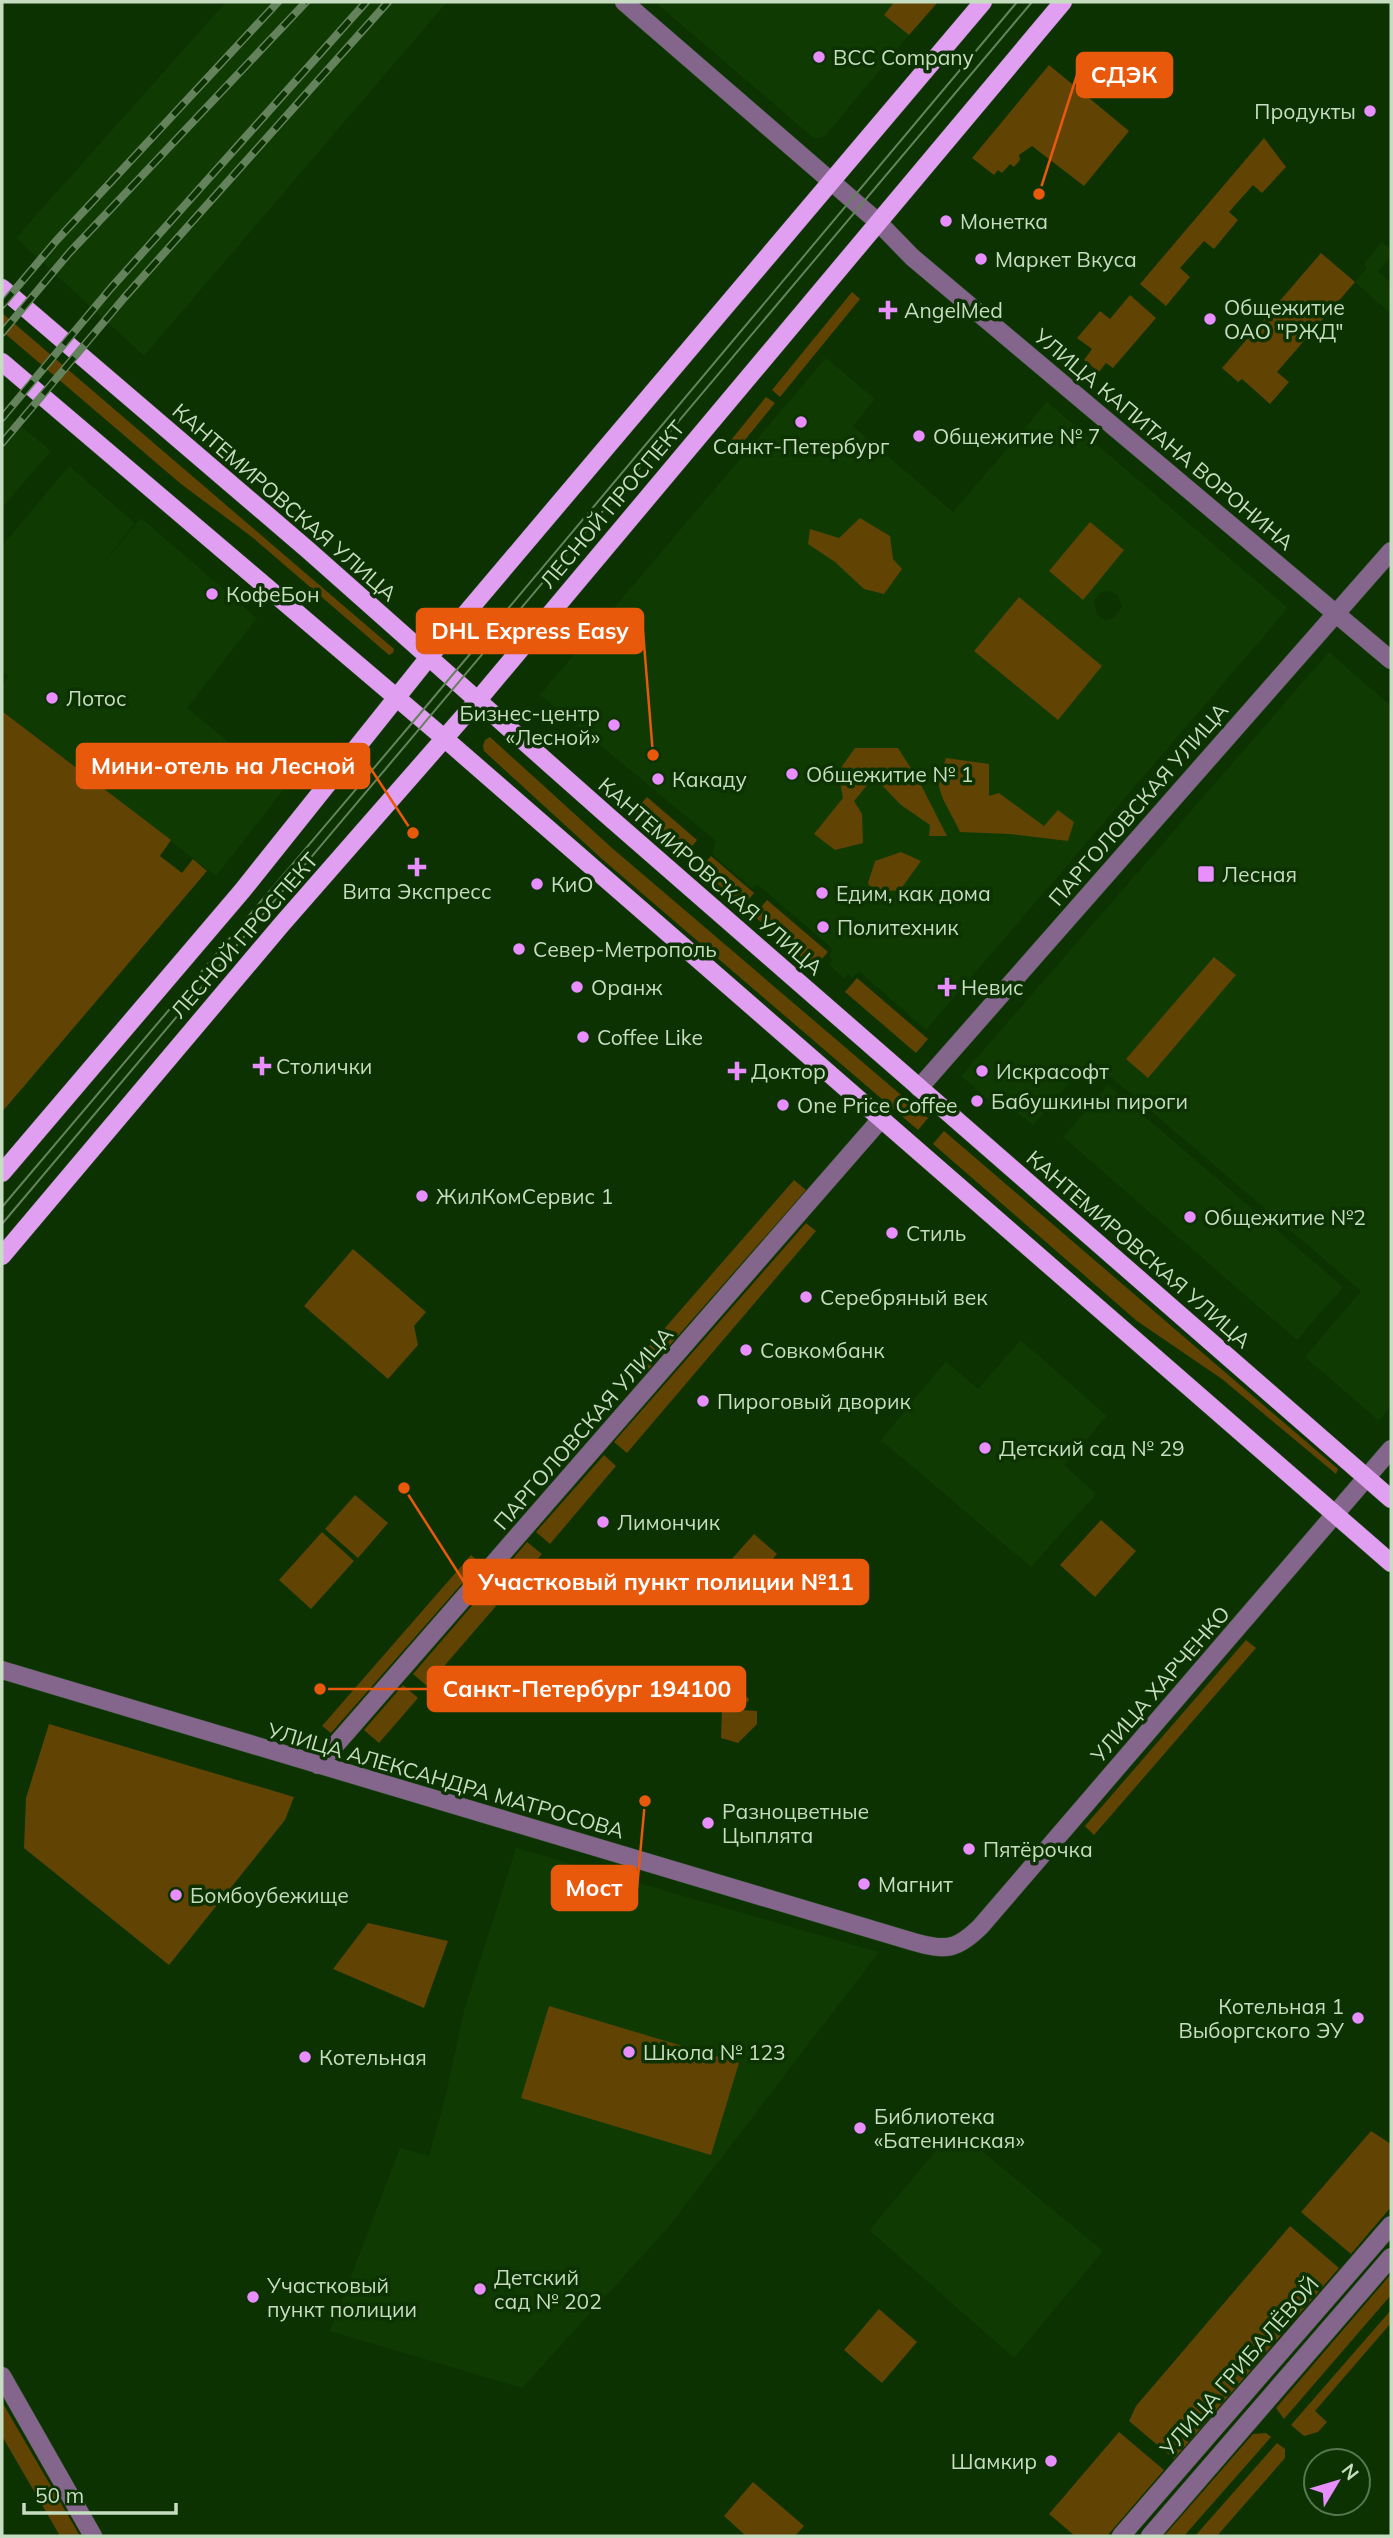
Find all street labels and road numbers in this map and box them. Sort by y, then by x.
street label: УЛИЦА КАПИТАНА ВОРОНИНА [1028,322,1300,556]
street label: КАНТЕМИРОВСКАЯ УЛИЦА [168,397,403,607]
street label: ЛЕСНОЙ ПРОСПЕКТ [534,415,690,593]
street label: ПАРГОЛОВСКАЯ УЛИЦА [1043,697,1234,911]
street label: КАНТЕМИРОВСКАЯ УЛИЦА [594,771,829,981]
street label: ЛЕСНОЙ ПРОСПЕКТ [165,847,323,1023]
street label: КАНТЕМИРОВСКАЯ УЛИЦА [1022,1144,1257,1354]
street label: ПАРГОЛОВСКАЯ УЛИЦА [488,1321,679,1535]
street label: УЛИЦА ХАРЧЕНКО [1084,1600,1235,1768]
street label: УЛИЦА АЛЕКСАНДРА МАТРОСОВА [264,1716,628,1844]
street label: УЛИЦА ГРИБАЛЁВОЙ [1154,2271,1324,2462]

